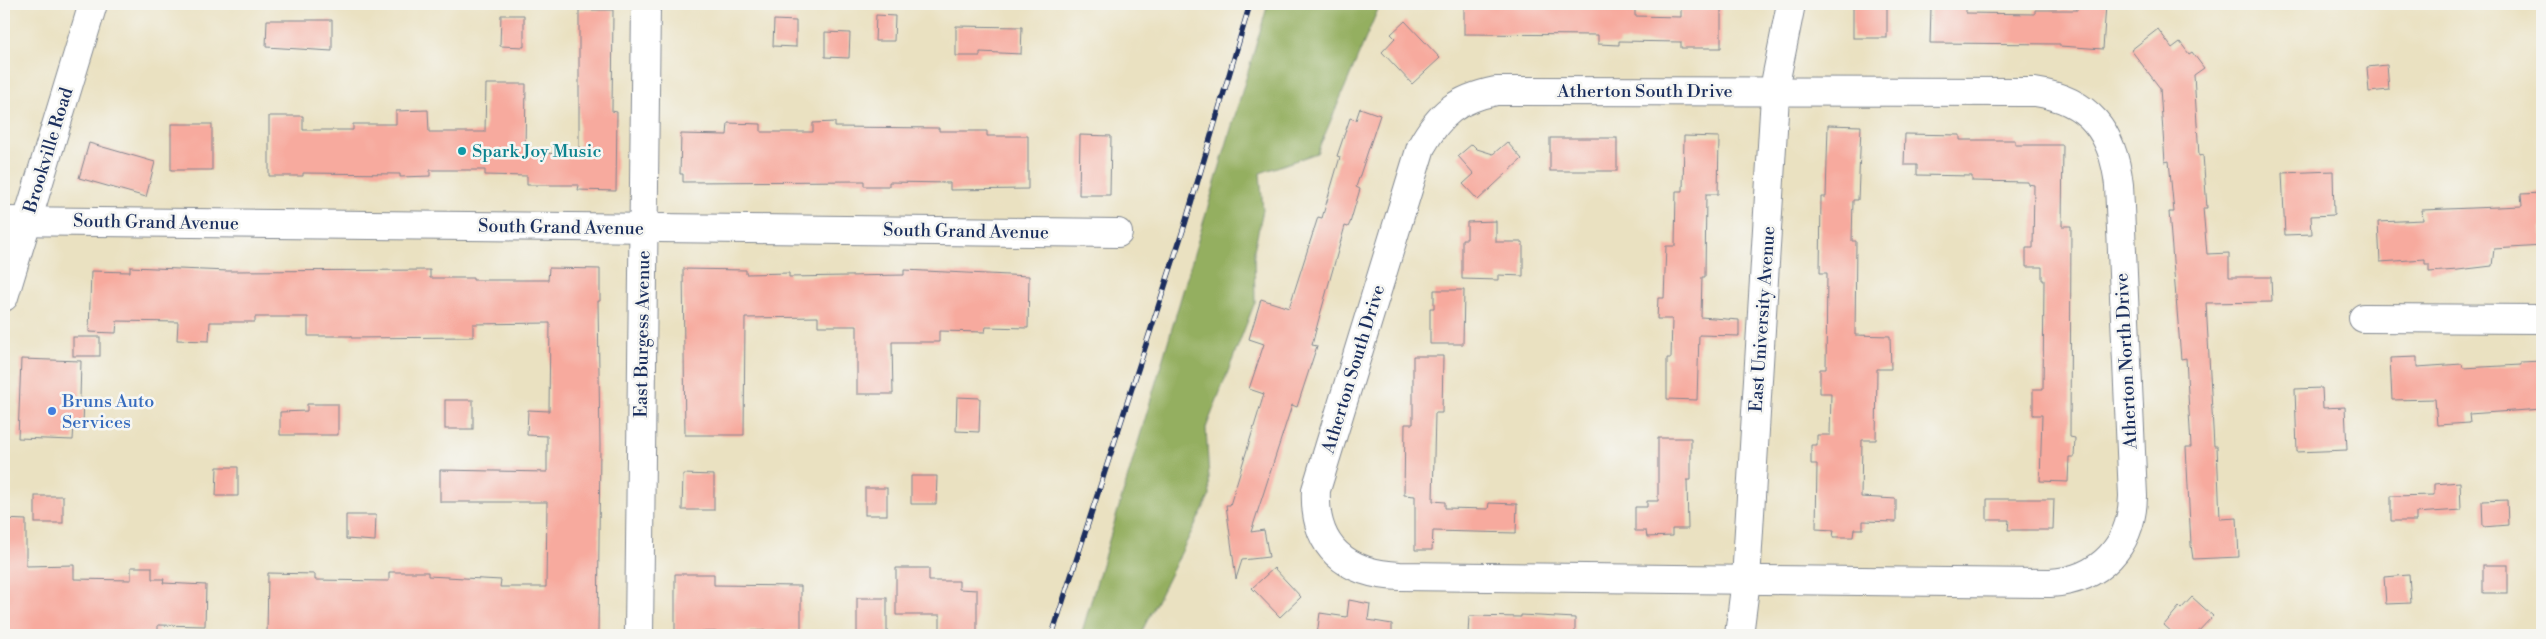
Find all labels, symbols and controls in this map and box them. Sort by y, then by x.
street label: Atherton South Drive [1556,80,1733,103]
street label: Brookville Road [18,84,79,217]
place label: Spark Joy Music [472,140,602,163]
marker: Spark Joy Music [456,145,468,157]
street label: South Grand Avenue [73,210,239,235]
street label: South Grand Avenue [478,215,644,240]
street label: South Grand Avenue [883,219,1049,244]
street label: East University Avenue [1745,225,1780,413]
street label: East Burgess Avenue [630,250,655,418]
street label: Atherton North Drive [2110,272,2143,451]
street label: Atherton South Drive [1317,282,1390,457]
place label: Bruns Auto Services [61,390,154,434]
marker: Bruns Auto Services [46,405,58,417]

